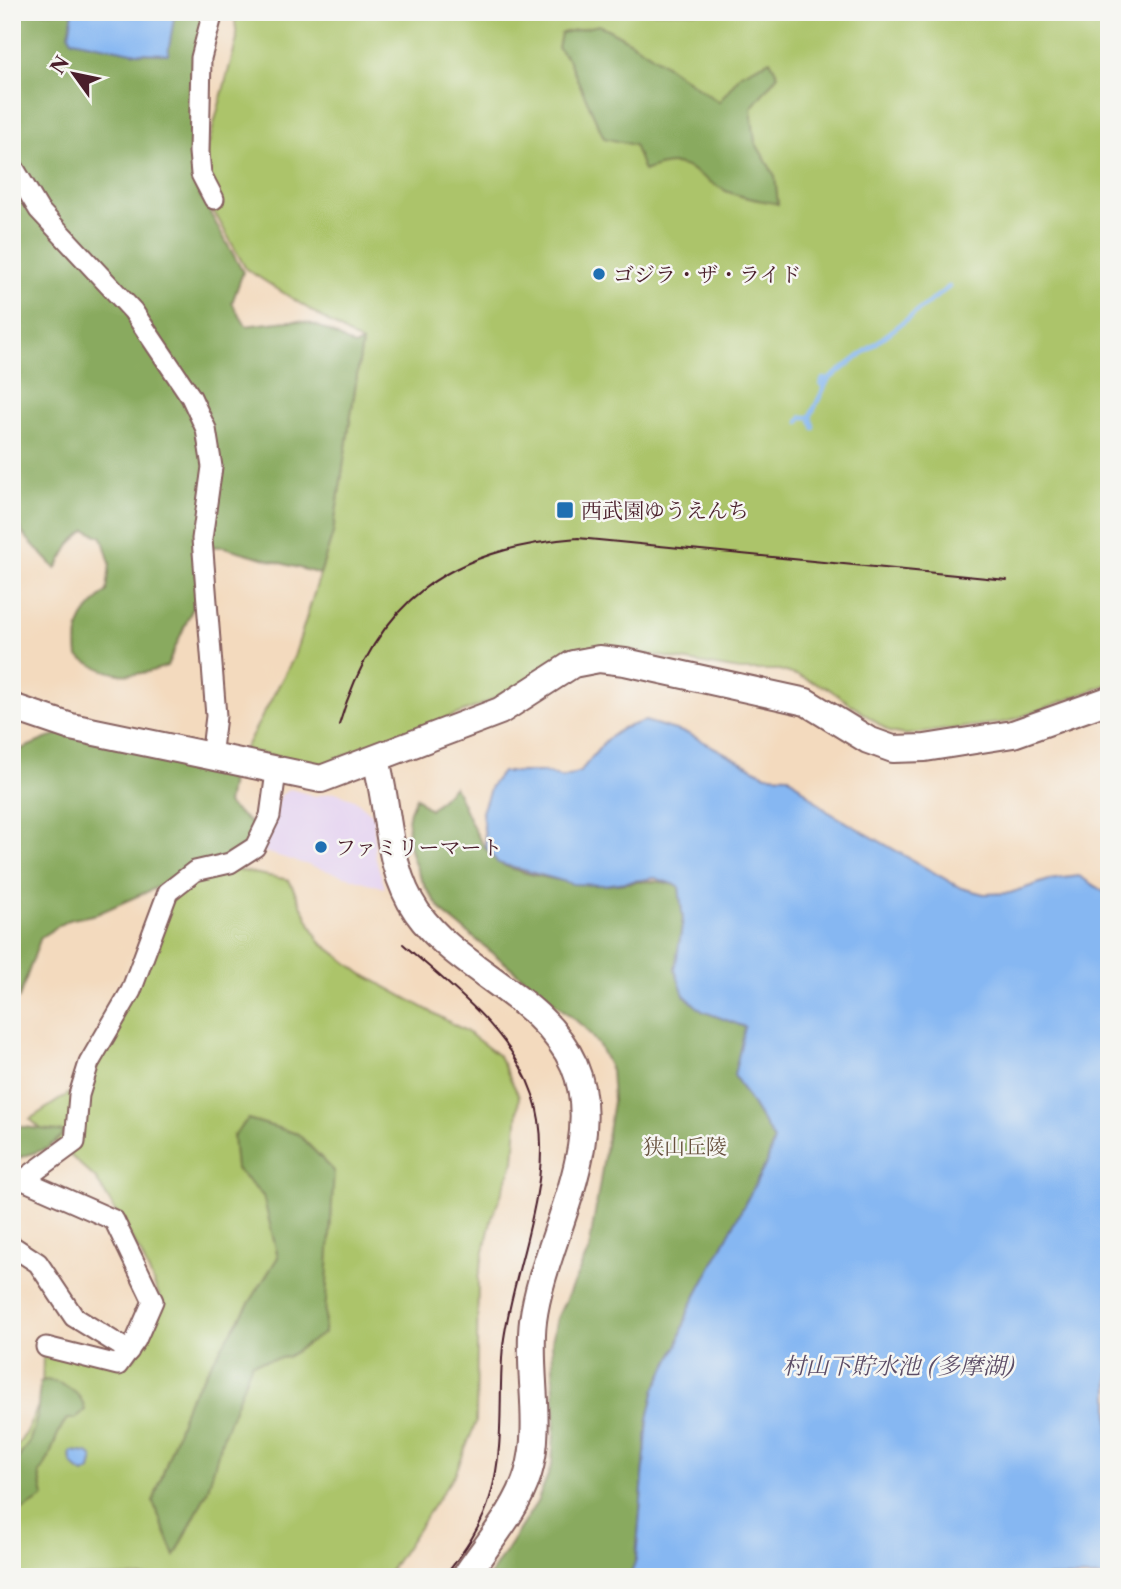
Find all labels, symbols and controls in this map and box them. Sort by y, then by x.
north arrow [38,38,108,108]
text: N [46,52,74,78]
place label: ゴジラ・ザ・ライド [613,262,801,287]
marker: ゴジラ・ザ・ライド [591,266,607,282]
place label: 西武園ゆうえんち [581,498,749,523]
marker: 西武園ゆうえんち [555,500,575,520]
place label: ファミリーマート [335,835,503,860]
marker: ファミリーマート [313,839,329,855]
park label: 狭山丘陵 [643,1134,727,1159]
water label: 村山下貯水池 (多摩湖) [782,1352,1016,1380]

